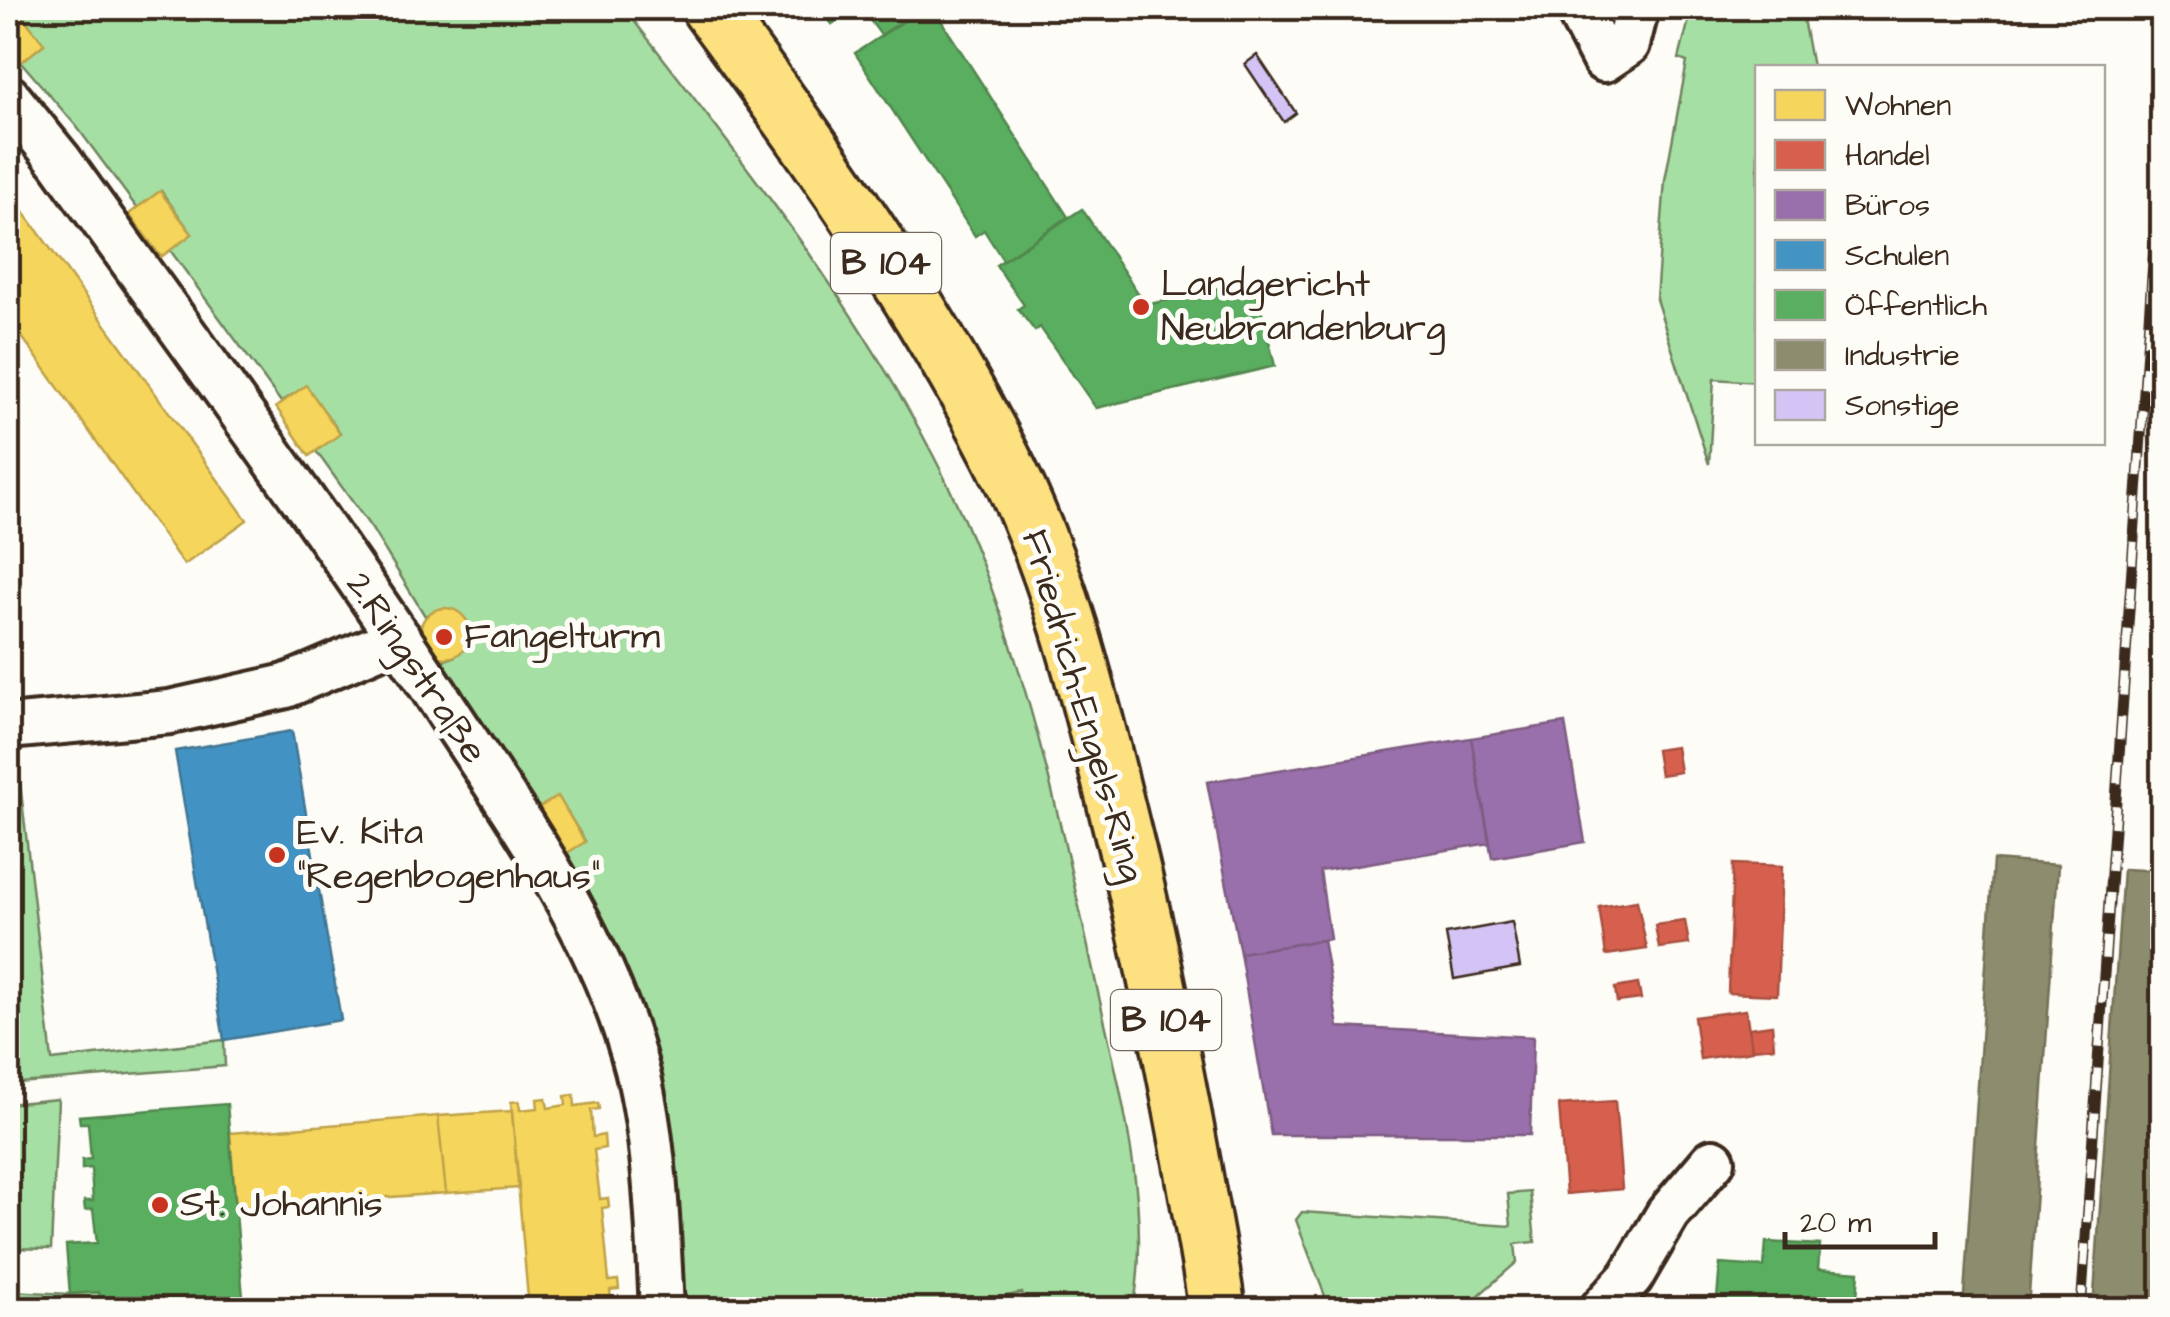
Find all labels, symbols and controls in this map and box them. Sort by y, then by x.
legend [1755,65,2105,445]
text: Wohnen [1845,85,1951,127]
text: Handel [1845,135,1930,177]
text: Büros [1845,185,1930,227]
road number: B 104 [831,233,941,293]
text: Schulen [1845,235,1949,277]
place label: Landgericht Neubrandenburg [1161,259,1446,355]
text: Öffentlich [1845,285,1987,327]
marker: Landgericht Neubrandenburg [1130,296,1152,318]
text: Industrie [1845,335,1960,377]
text: Sonstige [1845,385,1960,428]
street label: Friedrich-Engels-Ring [1008,524,1158,888]
street label: 2.Ringstraße [333,562,499,774]
place label: Fangelturm [464,611,660,663]
marker: Fangelturm [433,626,455,648]
place label: Ev. Kita "Regenbogenhaus" [297,807,600,903]
marker: Ev. Kita "Regenbogenhaus" [266,844,288,866]
road number: B 104 [1111,990,1221,1050]
place label: St. Johannis [180,1179,383,1231]
scale bar [1785,1187,1935,1249]
marker: St. Johannis [149,1194,171,1216]
text: 20 m [1800,1202,1872,1244]

